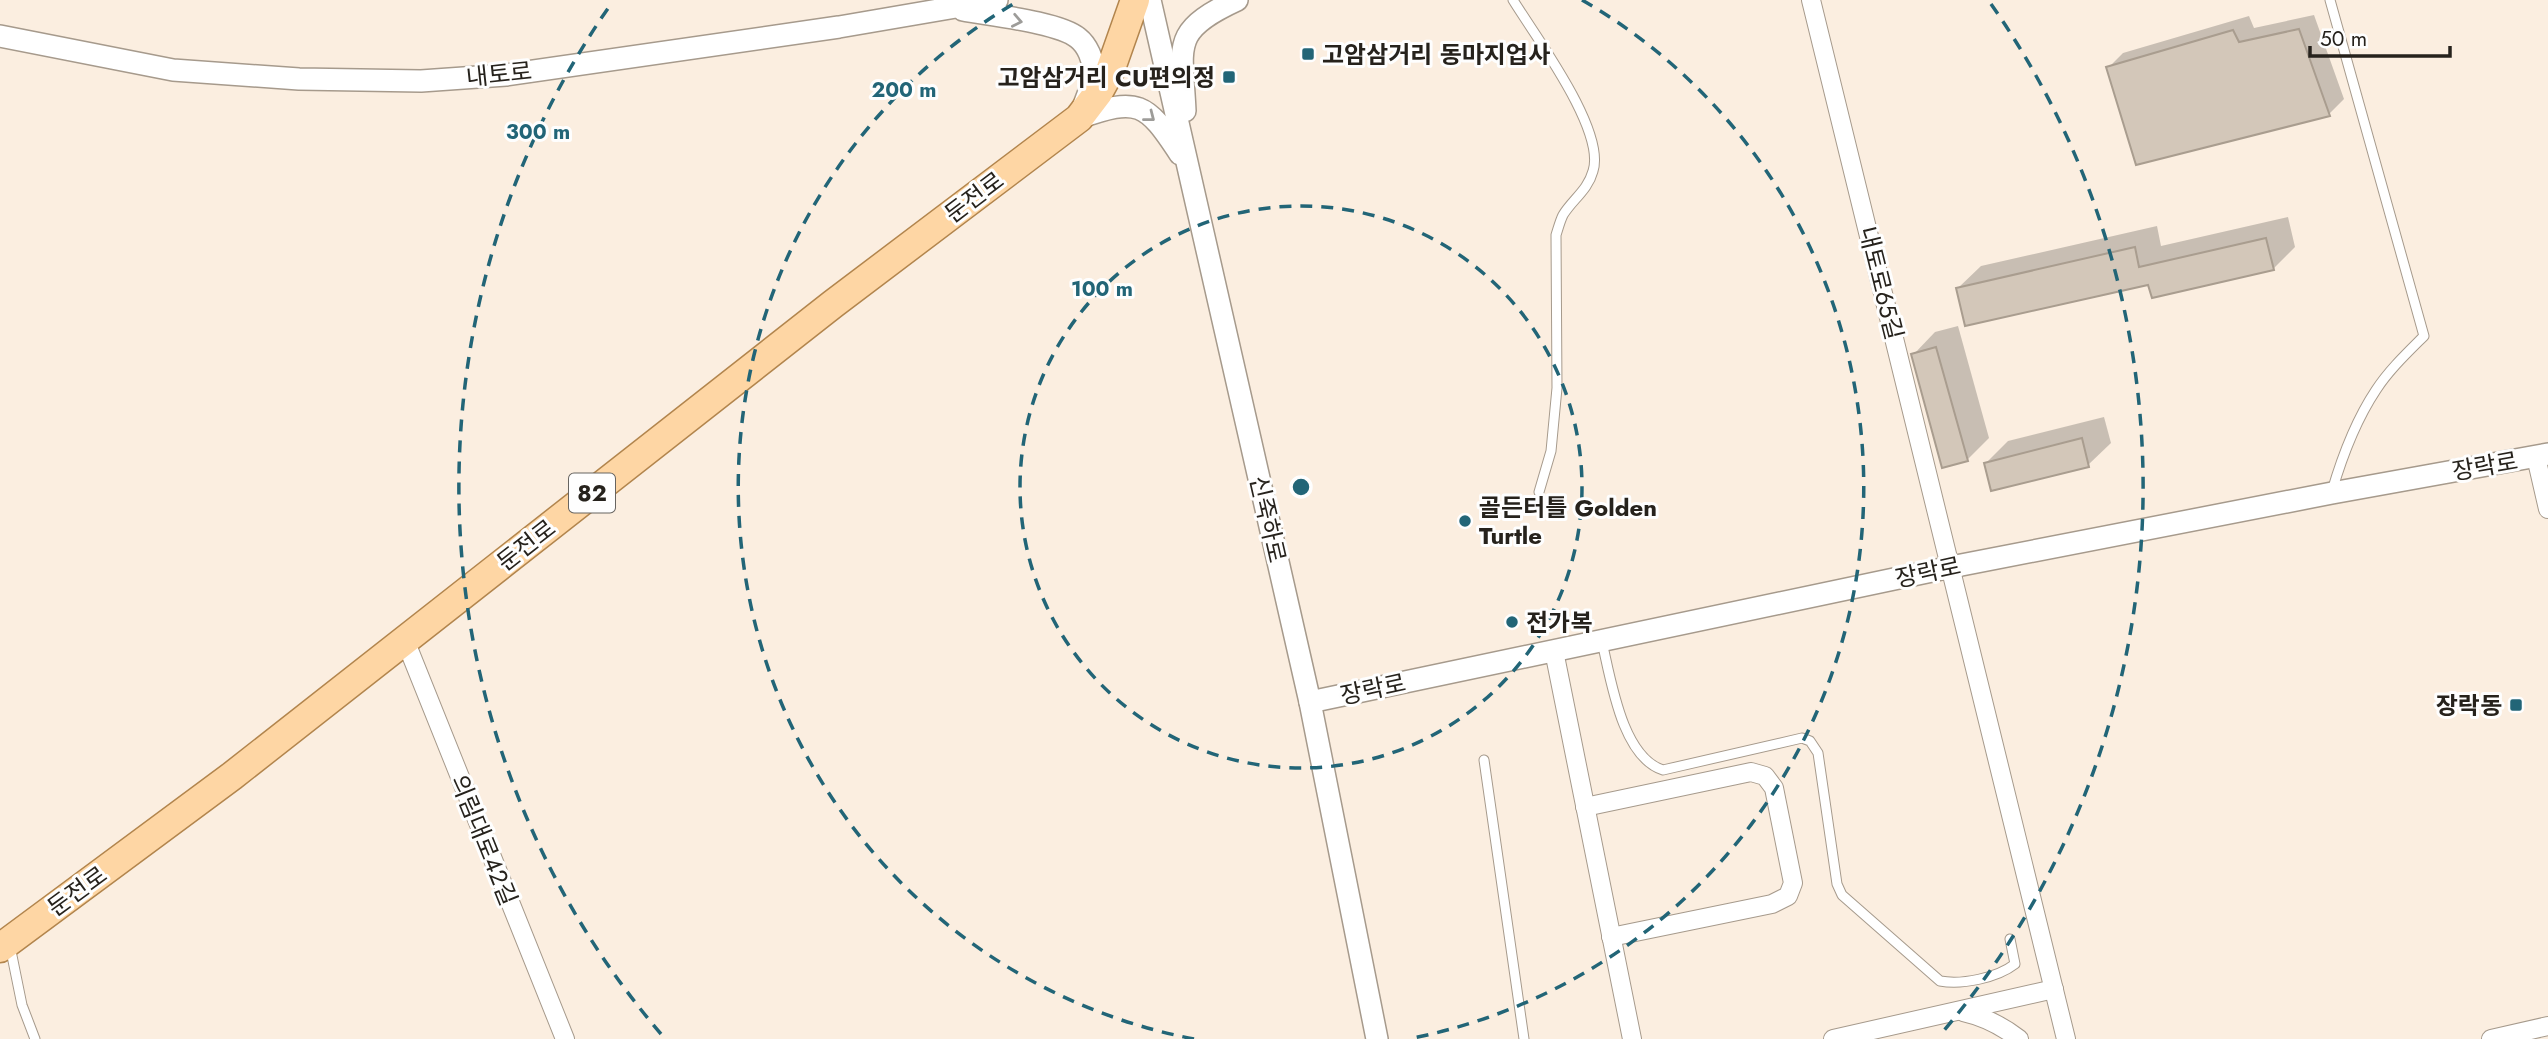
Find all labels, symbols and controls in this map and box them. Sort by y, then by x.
one-way arrow [1011,12,1023,27]
scale bar [2310,14,2450,58]
text: 50 m [2320,24,2367,54]
place label: 고암삼거리 동마지업사 [1322,37,1550,72]
marker: 고암삼거리 동마지업사 [1300,46,1316,62]
street label: 내토로 [464,53,534,95]
place label: 고암삼거리 CU편의정 [998,60,1215,95]
marker: 고암삼거리 CU편의정 [1221,69,1237,85]
text: 200 m [871,75,937,105]
one-way arrow [1143,108,1155,121]
text: 300 m [506,117,570,147]
street label: 둔전로 [937,163,1011,231]
street label: 내토로65길 [1850,223,1912,343]
text: 100 m [1071,274,1133,304]
street label: 장락로 [2449,443,2521,489]
street label: 신죽하로 [1241,472,1295,566]
road number: 82 [569,474,615,512]
centre of rings [1289,475,1313,499]
place label: 골든터틀 Golden Turtle [1479,490,1657,553]
street label: 둔전로 [489,511,563,579]
marker: 골든터틀 Golden Turtle [1457,513,1473,529]
street label: 장락로 [1892,548,1964,596]
place label: 전가복 [1526,605,1592,640]
marker: 전가복 [1504,614,1520,630]
street label: 장락로 [1337,665,1409,713]
place label: 장락동 [2436,688,2502,723]
marker: 장락동 [2508,697,2524,713]
street label: 의림대로42길 [442,769,526,911]
street label: 둔전로 [40,857,114,925]

